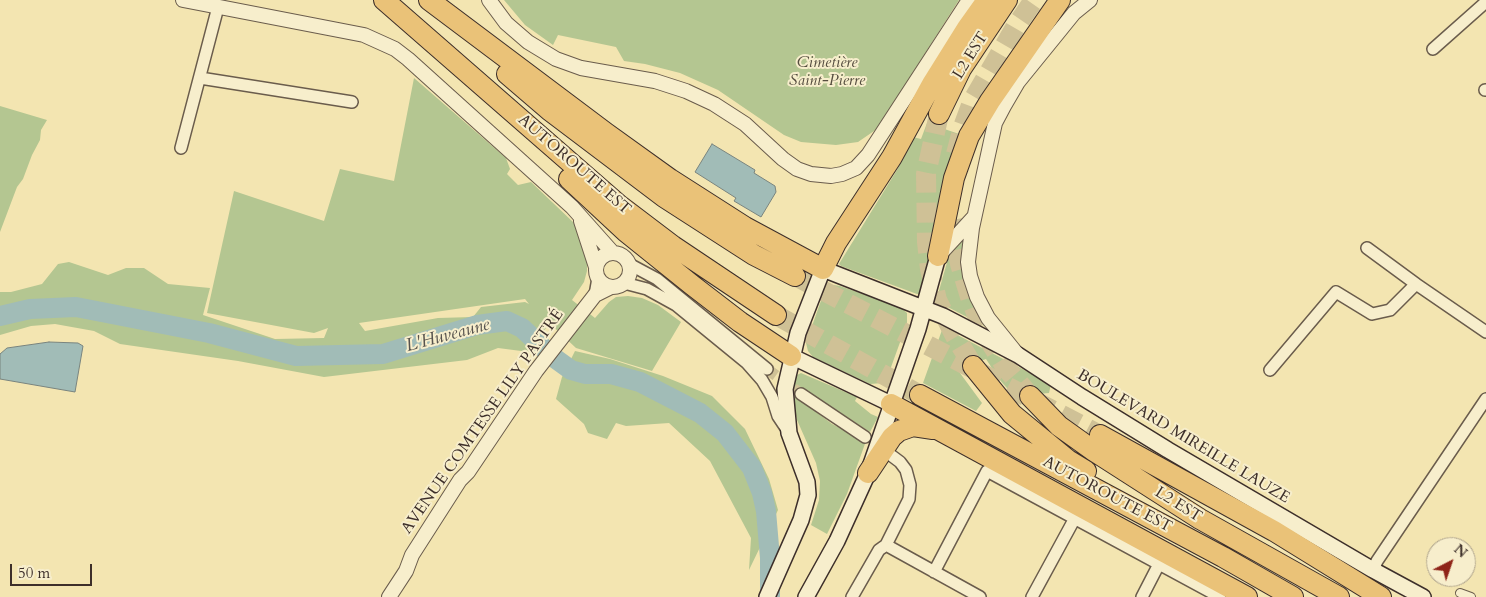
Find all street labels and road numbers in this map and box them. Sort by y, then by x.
street label: L2 EST [949,29,993,83]
street label: AUTOROUTE EST [514,111,634,219]
street label: AVENUE COMTESSE LILY PASTRÉ [398,306,568,538]
street label: BOULEVARD MIREILLE LAUZE [1073,366,1293,508]
street label: AUTOROUTE EST [1039,453,1175,537]
street label: L2 EST [1151,483,1205,527]

